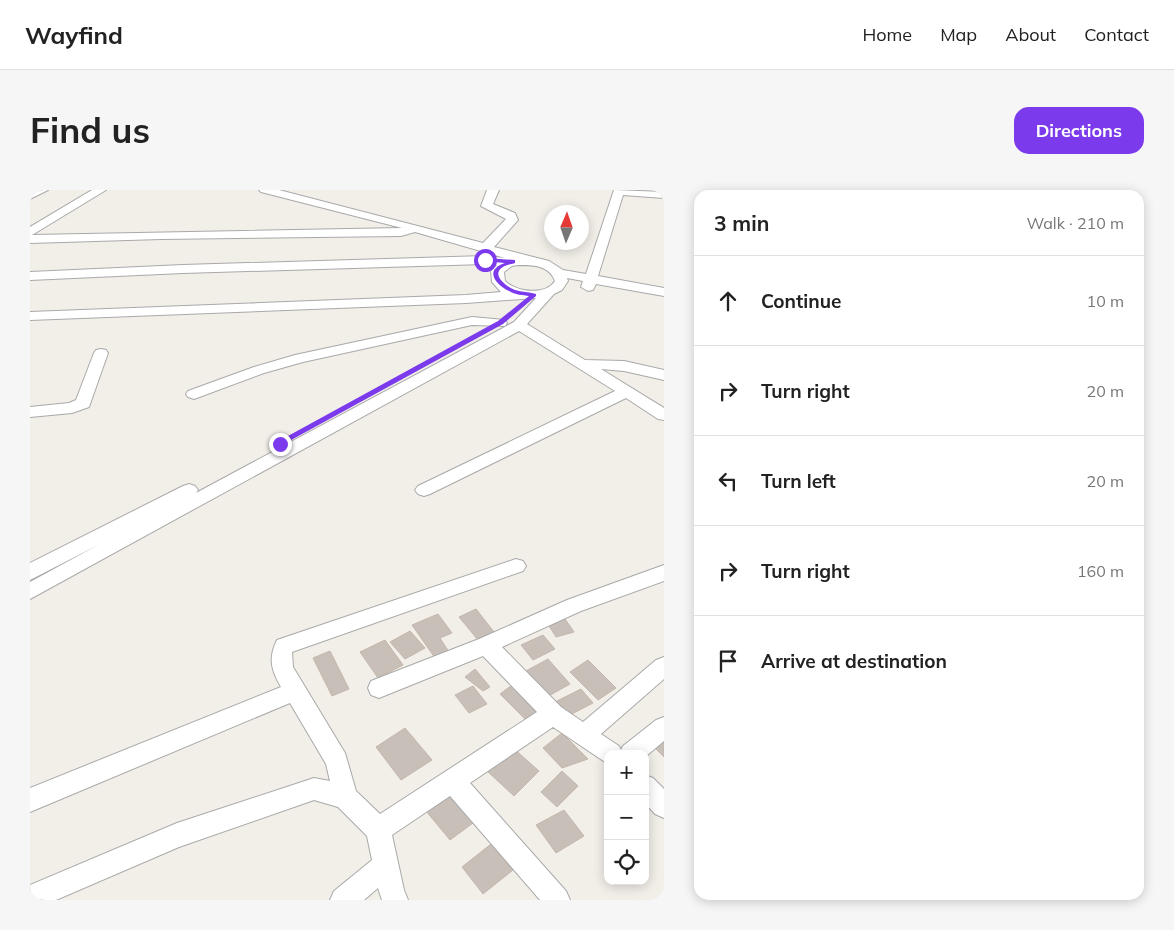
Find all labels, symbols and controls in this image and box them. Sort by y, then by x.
text: Wayfind [25,20,123,50]
text: Home [862,23,912,46]
text: Map [940,23,977,46]
text: About [1005,23,1056,46]
text: Contact [1084,23,1149,46]
button: Directions [1014,107,1144,154]
text: Find us [30,108,150,152]
north arrow [544,205,589,250]
text: 3 min [714,210,769,236]
text: Walk · 210 m [1026,213,1124,233]
route start [474,249,497,272]
icon: ahead [714,287,742,315]
text: Continue [761,289,841,313]
text: 10 m [1087,291,1124,311]
icon: right [714,377,742,405]
text: Turn right [761,379,850,403]
text: 20 m [1087,381,1124,401]
route end [269,433,292,456]
icon: left [714,467,742,495]
text: Turn left [761,469,836,493]
text: 20 m [1087,471,1124,491]
icon: right [714,557,742,585]
text: Turn right [761,559,850,583]
text: 160 m [1077,561,1124,581]
icon: arrive [714,647,742,675]
text: Arrive at destination [761,649,947,673]
map controls [604,750,649,885]
button: + [604,750,649,795]
button: − [604,795,649,840]
button: locate [604,840,649,885]

